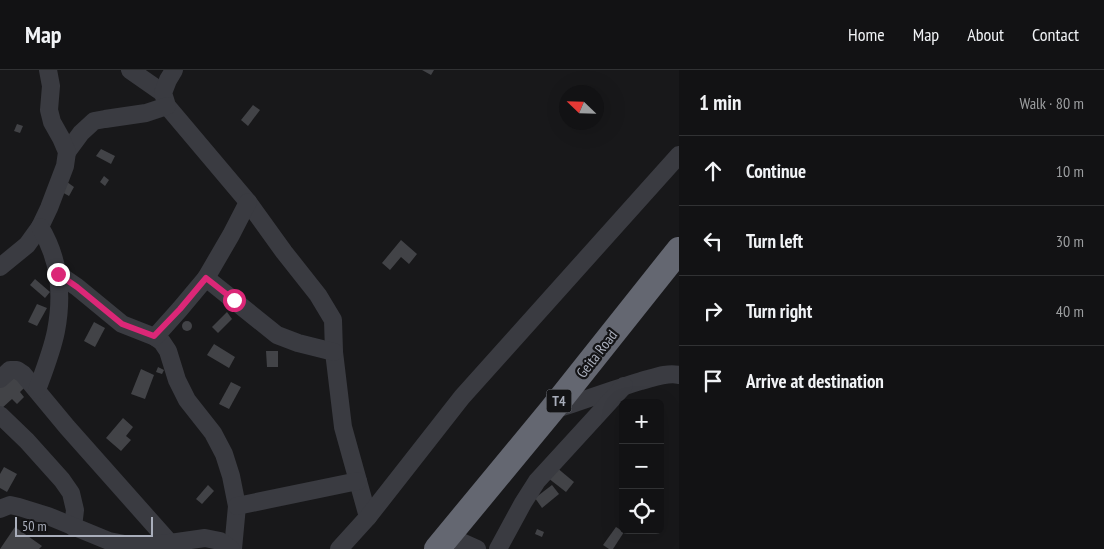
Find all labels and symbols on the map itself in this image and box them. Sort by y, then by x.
north arrow [559,85,604,130]
route end [47,263,70,286]
route start [223,289,246,312]
street label: Geita Road [572,326,621,382]
road number: T4 [546,390,572,412]
scale bar [15,514,152,537]

